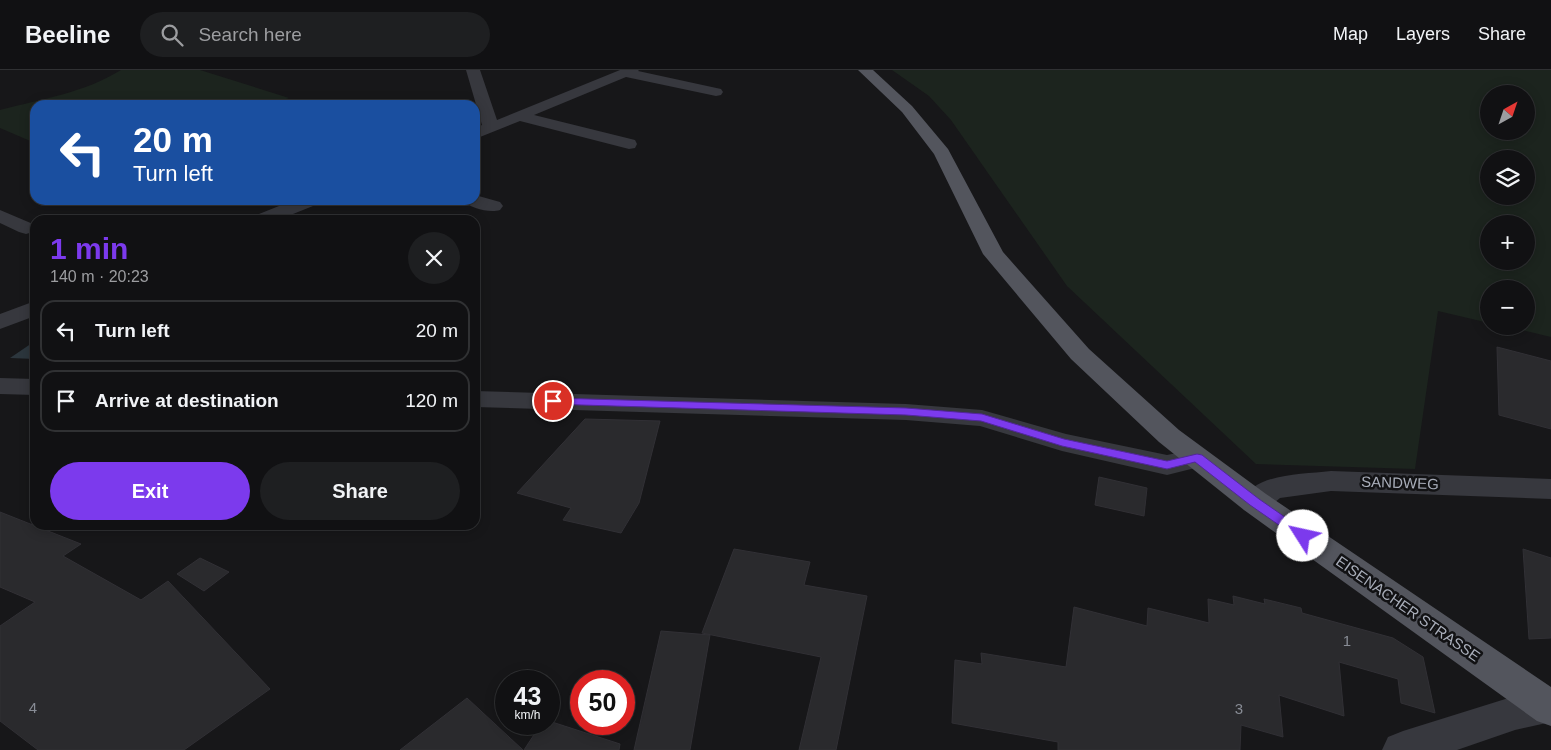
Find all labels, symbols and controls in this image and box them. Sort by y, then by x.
search box [140,12,490,57]
text: Beeline [25,21,110,48]
icon: search [158,21,186,49]
text: Search here [198,24,302,45]
text: Map [1333,24,1368,44]
text: Layers [1396,24,1450,44]
text: Share [1478,24,1526,44]
north arrow [1480,85,1535,140]
map controls [1480,85,1535,335]
icon: left [50,120,115,185]
text: 20 m [133,120,213,159]
button: layers [1480,150,1535,205]
text: Turn left [133,161,213,186]
button: + [1480,215,1535,270]
text: 1 min [50,232,128,265]
button: close [408,232,460,284]
text: 140 m · 20:23 [50,268,149,285]
button: − [1480,280,1535,335]
icon: left [52,317,80,345]
text: Turn left [95,320,170,341]
text: 20 m [416,320,458,341]
pin [532,380,574,422]
icon: arrive [52,387,80,415]
icon: arrive [539,387,567,415]
text: Arrive at destination [95,390,279,411]
text: 120 m [405,390,458,411]
button: Exit [50,462,250,520]
button: Share [260,462,460,520]
street label: SANDWEG [1361,473,1439,492]
position arrow [1276,509,1328,561]
street label: EISENACHER STRASSE [1333,552,1483,665]
house number: 1 [1343,632,1351,649]
speed limit sign: 50 [570,670,635,735]
text: 43 [514,682,541,710]
house number: 4 [29,699,37,716]
house number: 3 [1235,700,1243,717]
text: km/h [514,708,541,722]

